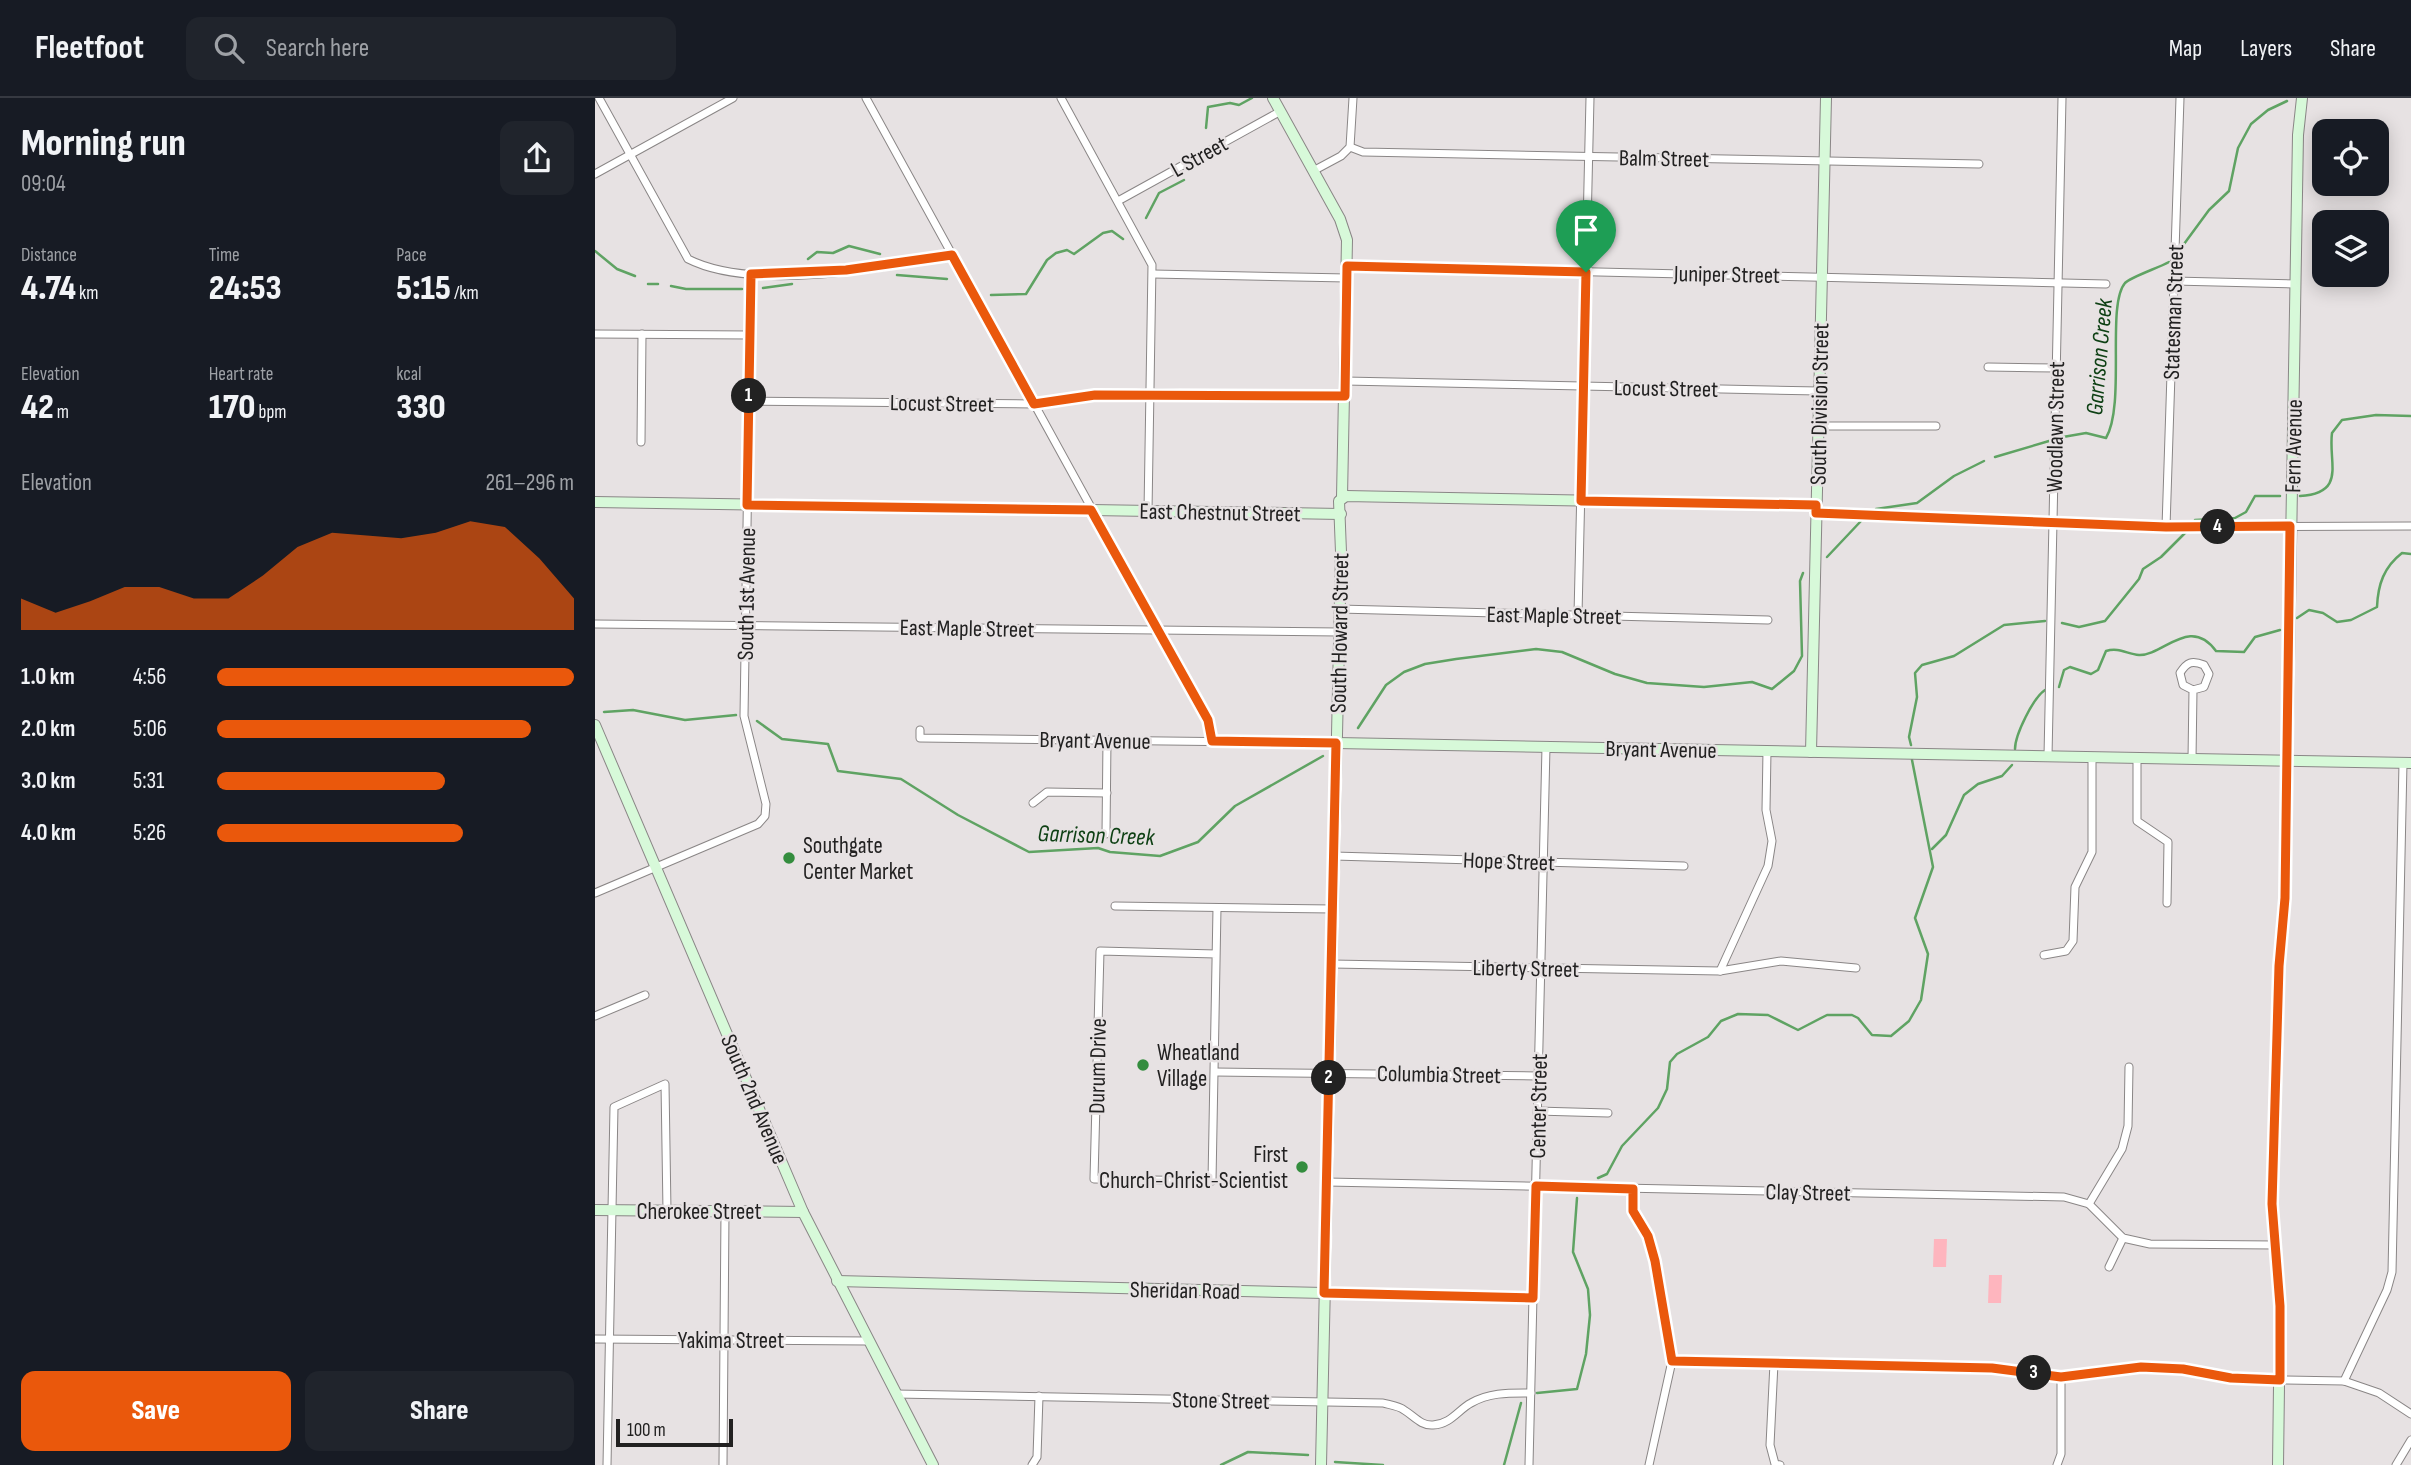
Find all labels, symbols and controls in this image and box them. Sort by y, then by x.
search box [186,17,676,80]
text: Fleetfoot [35,28,144,68]
icon: search [210,29,248,67]
text: Search here [266,33,369,64]
text: Map [2169,34,2202,63]
text: Layers [2240,34,2292,63]
text: Share [2330,34,2376,63]
map controls [2312,119,2389,287]
button: locate [2312,119,2389,196]
text: Morning run [21,121,186,166]
button: share [500,121,574,195]
street label: L Street [1166,130,1233,184]
street label: Balm Street [1619,144,1709,174]
text: 09:04 [21,170,66,198]
pin [1556,200,1616,272]
button: layers [2312,210,2389,287]
icon: arrive [1567,211,1605,249]
text: Distance [21,244,77,267]
text: Time [209,244,240,267]
text: Pace [396,244,427,267]
street label: Statesman Street [2158,244,2190,380]
street label: Juniper Street [1673,260,1780,290]
text: 4.74 [21,267,76,310]
text: 24:53 [209,267,282,310]
text: 5:15 [396,267,451,310]
text: km [76,282,98,305]
text: /km [451,282,479,305]
water label: Garrison Creek [2080,297,2119,416]
street label: South Division Street [1805,323,1835,485]
street label: Woodlawn Street [2041,361,2071,493]
text: Elevation [21,363,80,386]
text: Heart rate [209,363,274,386]
text: kcal [396,363,421,386]
street label: Locust Street [1614,374,1718,404]
pin: 1 [731,378,767,414]
text: 1 [745,384,752,407]
text: 42 [21,386,54,429]
text: 170 [209,386,256,429]
text: 330 [396,386,446,429]
street label: Locust Street [890,389,994,419]
street label: Fern Avenue [2279,399,2309,493]
text: m [54,401,69,424]
text: bpm [256,401,287,424]
text: Elevation [21,469,92,497]
text: 261–296 m [485,469,574,497]
street label: East Chestnut Street [1139,498,1301,528]
pin: 4 [2201,510,2235,544]
text: 4 [2213,515,2222,538]
street label: South 1st Avenue [732,527,762,661]
street label: South Howard Street [1325,553,1355,713]
street label: East Maple Street [1486,601,1622,631]
street label: East Maple Street [899,614,1035,644]
text: 1.0 km [21,663,75,691]
text: 4:56 [133,663,166,691]
text: 2.0 km [21,715,75,743]
text: 5:06 [133,715,167,743]
street label: Bryant Avenue [1039,726,1151,756]
street label: Bryant Avenue [1605,735,1717,765]
text: 3.0 km [21,767,76,795]
text: 5:31 [133,767,164,795]
text: 4.0 km [21,819,76,847]
text: 5:26 [133,819,166,847]
water label: Garrison Creek [1037,819,1156,852]
place label: Southgate Center Market [803,832,913,886]
street label: Hope Street [1462,846,1556,878]
marker: Southgate Center Market [781,850,797,866]
street label: Liberty Street [1472,954,1580,984]
street label: Durum Drive [1083,1018,1113,1114]
street label: South 2nd Avenue [714,1030,794,1169]
place label: Wheatland Village [1157,1039,1240,1093]
street label: Center Street [1524,1053,1554,1159]
marker: Wheatland Village [1135,1057,1151,1073]
pin: 2 [1311,1060,1347,1096]
street label: Columbia Street [1377,1060,1501,1090]
text: 2 [1324,1066,1333,1089]
place label: First Church-Christ-Scientist [1099,1141,1288,1195]
marker: First Church-Christ-Scientist [1294,1159,1310,1175]
street label: Clay Street [1765,1178,1851,1208]
street label: Cherokee Street [636,1198,762,1226]
street label: Sheridan Road [1130,1276,1240,1306]
street label: Yakima Street [678,1327,784,1355]
pin: 3 [2017,1356,2051,1390]
text: 3 [2029,1361,2038,1384]
button: Save [21,1371,291,1451]
button: Share [305,1371,574,1451]
street label: Stone Street [1172,1386,1270,1416]
scale bar [616,1416,733,1448]
text: 100 m [627,1419,666,1442]

